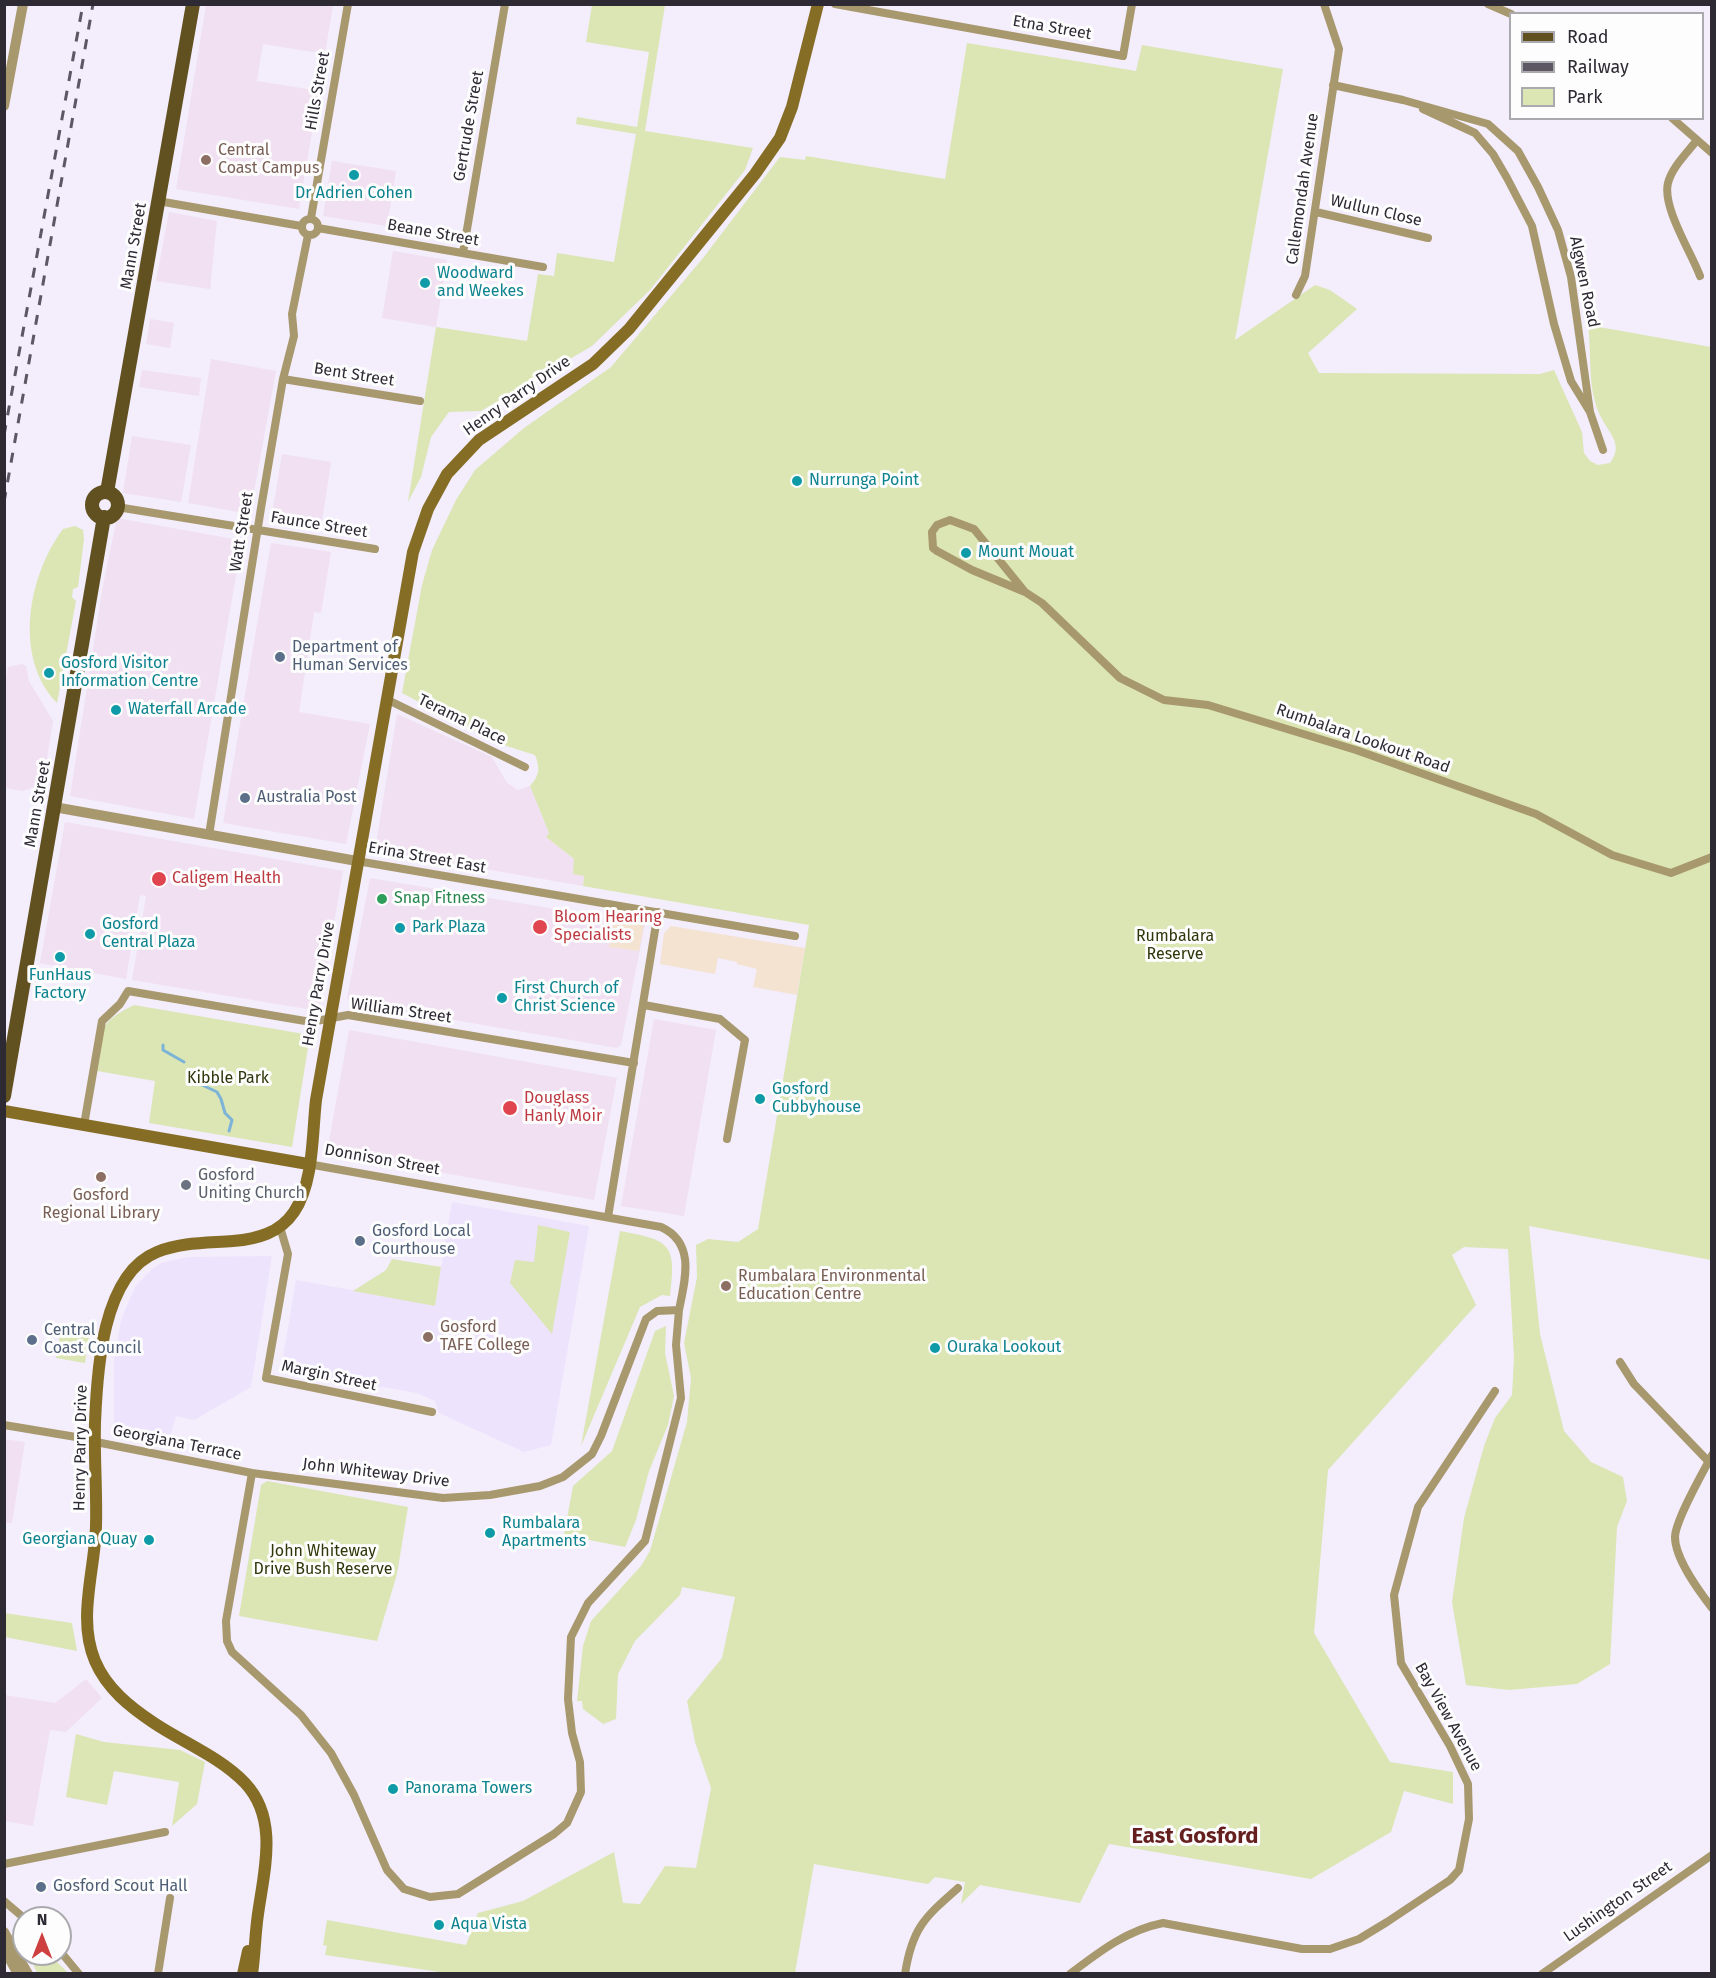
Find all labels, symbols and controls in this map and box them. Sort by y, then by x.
street label: Etna Street [1011,12,1093,44]
legend [1509,12,1704,120]
text: Road [1567,26,1609,48]
street label: Hills Street [302,50,334,132]
text: Railway [1567,56,1629,78]
street label: Gertrude Street [450,69,488,183]
text: Park [1567,86,1602,108]
street label: Callemondah Avenue [1283,112,1323,266]
place label: Central Coast Campus [218,141,319,179]
marker: Central Coast Campus [199,153,213,167]
marker: Dr Adrien Cohen [347,168,361,182]
place label: Dr Adrien Cohen [295,184,413,204]
street label: Wullun Close [1328,191,1424,231]
street label: Mann Street [117,201,151,291]
street label: Beane Street [386,215,480,251]
street label: Algwen Road [1565,235,1603,329]
place label: Woodward and Weekes [437,264,524,302]
marker: Woodward and Weekes [418,276,432,290]
street label: Henry Parry Drive [460,352,574,440]
street label: Bent Street [312,359,396,391]
place label: Nurrunga Point [809,471,919,491]
marker: Nurrunga Point [790,474,804,488]
street label: Watt Street [226,491,258,573]
street label: Faunce Street [269,508,369,542]
place label: Mount Mouat [978,543,1074,563]
marker: Mount Mouat [959,546,973,560]
place label: Department of Human Services [292,638,408,676]
marker: Department of Human Services [273,650,287,664]
place label: Gosford Visitor Information Centre [61,654,198,692]
marker: Gosford Visitor Information Centre [42,666,56,680]
street label: Terama Place [415,690,509,750]
place label: Waterfall Arcade [128,700,246,720]
street label: Rumbalara Lookout Road [1274,700,1452,778]
marker: Waterfall Arcade [109,703,123,717]
street label: Mann Street [21,759,55,849]
place label: Australia Post [257,788,356,808]
marker: Australia Post [238,791,252,805]
street label: Erina Street East [367,838,487,878]
place label: Caligem Health [172,869,281,889]
marker: Caligem Health [150,870,168,888]
place label: Snap Fitness [394,889,485,909]
marker: Snap Fitness [375,892,389,906]
place label: Bloom Hearing Specialists [554,908,662,946]
place label: Gosford Central Plaza [102,915,196,953]
place label: Park Plaza [412,918,486,938]
marker: Bloom Hearing Specialists [531,918,549,936]
street label: Henry Parry Drive [299,920,339,1048]
marker: Park Plaza [393,921,407,935]
marker: Gosford Central Plaza [83,927,97,941]
park label: Rumbalara Reserve [1136,927,1214,965]
marker: FunHaus Factory [53,950,67,964]
place label: FunHaus Factory [29,966,91,1004]
place label: First Church of Christ Science [514,979,618,1017]
marker: First Church of Christ Science [495,991,509,1005]
street label: William Street [349,994,453,1028]
park label: Kibble Park [187,1069,269,1089]
place label: Gosford Cubbyhouse [772,1080,861,1118]
place label: Douglass Hanly Moir [524,1089,602,1127]
marker: Gosford Cubbyhouse [753,1092,767,1106]
marker: Douglass Hanly Moir [501,1099,519,1117]
street label: Donnison Street [323,1140,441,1180]
place label: Gosford Uniting Church [198,1166,305,1204]
marker: Gosford Regional Library [94,1170,108,1184]
marker: Gosford Uniting Church [179,1178,193,1192]
place label: Gosford Regional Library [42,1186,160,1224]
place label: Gosford Local Courthouse [372,1222,471,1260]
marker: Gosford Local Courthouse [353,1234,367,1248]
place label: Rumbalara Environmental Education Centre [738,1267,926,1305]
marker: Rumbalara Environmental Education Centre [719,1279,733,1293]
place label: Gosford TAFE College [440,1318,530,1356]
place label: Central Coast Council [44,1321,141,1359]
marker: Gosford TAFE College [421,1330,435,1344]
marker: Central Coast Council [25,1333,39,1347]
place label: Ouraka Lookout [947,1338,1061,1358]
marker: Ouraka Lookout [928,1341,942,1355]
street label: Margin Street [280,1357,378,1395]
street label: Henry Parry Drive [70,1385,92,1511]
street label: Georgiana Terrace [111,1421,243,1465]
street label: John Whiteway Drive [301,1454,451,1492]
place label: Rumbalara Apartments [502,1514,586,1552]
marker: Rumbalara Apartments [483,1526,497,1540]
place label: Georgiana Quay [22,1530,137,1550]
marker: Georgiana Quay [142,1533,156,1547]
park label: John Whiteway Drive Bush Reserve [254,1542,392,1580]
street label: Bay View Avenue [1410,1659,1486,1775]
place label: Panorama Towers [405,1779,532,1799]
marker: Panorama Towers [386,1782,400,1796]
district label: East Gosford [1132,1824,1258,1850]
street label: Lushington Street [1560,1857,1676,1947]
place label: Gosford Scout Hall [53,1877,187,1897]
marker: Gosford Scout Hall [34,1880,48,1894]
north arrow [12,1906,72,1966]
text: N [37,1910,47,1929]
place label: Aqua Vista [451,1915,527,1935]
marker: Aqua Vista [432,1918,446,1932]

